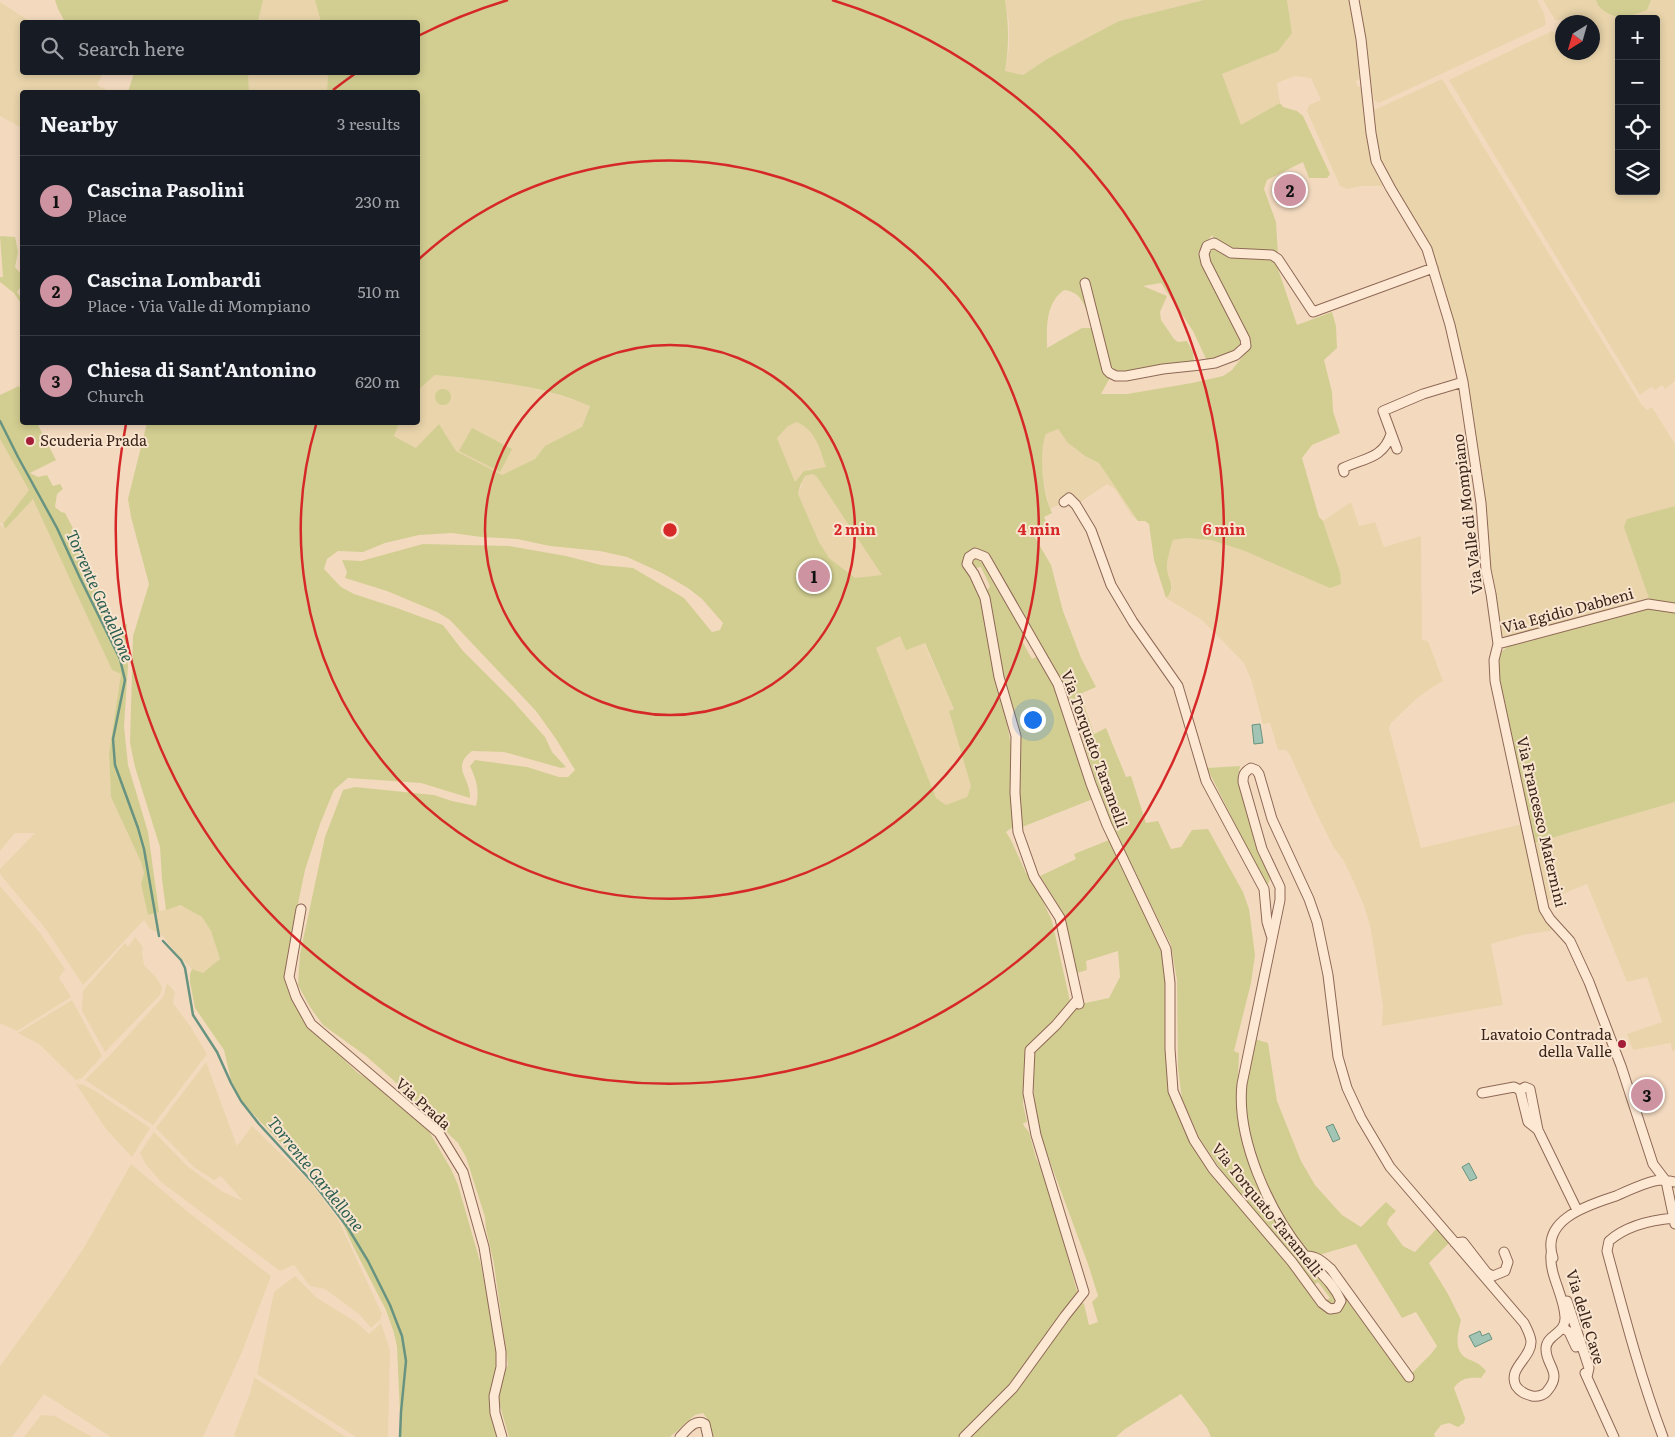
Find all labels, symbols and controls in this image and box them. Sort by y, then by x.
north arrow [1555,15,1600,60]
map controls [1615,15,1660,195]
button: + [1615,15,1660,60]
search box [20,20,420,75]
icon: search [38,34,66,62]
text: Search here [78,34,185,62]
button: − [1615,60,1660,105]
button: locate [1615,105,1660,150]
text: Nearby [40,107,118,138]
text: 3 results [337,111,400,135]
button: layers [1615,150,1660,195]
pin: 2 [1274,171,1306,209]
text: Cascina Pasolini [87,175,244,203]
text: 1 [53,189,59,213]
text: 230 m [355,189,400,213]
text: Place [87,203,127,227]
text: Cascina Lombardi [87,265,261,293]
text: 2 [52,279,60,303]
text: 510 m [357,279,400,303]
text: Place · Via Valle di Mompiano [87,293,311,317]
text: Chiesa di Sant'Antonino [87,355,316,383]
text: 3 [52,369,60,393]
text: 620 m [355,369,400,393]
text: Church [87,383,144,407]
place label: Scuderia Prada [40,428,148,451]
street label: Via Valle di Mompiano [1445,432,1488,596]
marker: Scuderia Prada [24,435,36,447]
text: 2 min [834,517,877,540]
text: 4 min [1018,517,1061,540]
text: 6 min [1203,517,1246,540]
centre of rings [661,521,679,539]
water label: Torrente Gardellone [61,526,141,665]
pin: 1 [798,557,830,595]
street label: Via Egidio Dabbeni [1499,581,1636,638]
street label: Via Torquato Taramelli [1056,666,1135,831]
your location [1020,707,1046,733]
street label: Via Francesco Maternini [1512,734,1573,909]
place label: Lavatoio Contrada della Valle [1480,1022,1613,1062]
marker: Lavatoio Contrada della Valle [1616,1038,1628,1050]
street label: Via Prada [391,1071,458,1135]
pin: 3 [1631,1076,1663,1114]
water label: Torrente Gardellone [263,1111,371,1236]
street label: Via Torquato Taramelli [1207,1137,1329,1281]
street label: Via delle Cave [1561,1266,1612,1367]

